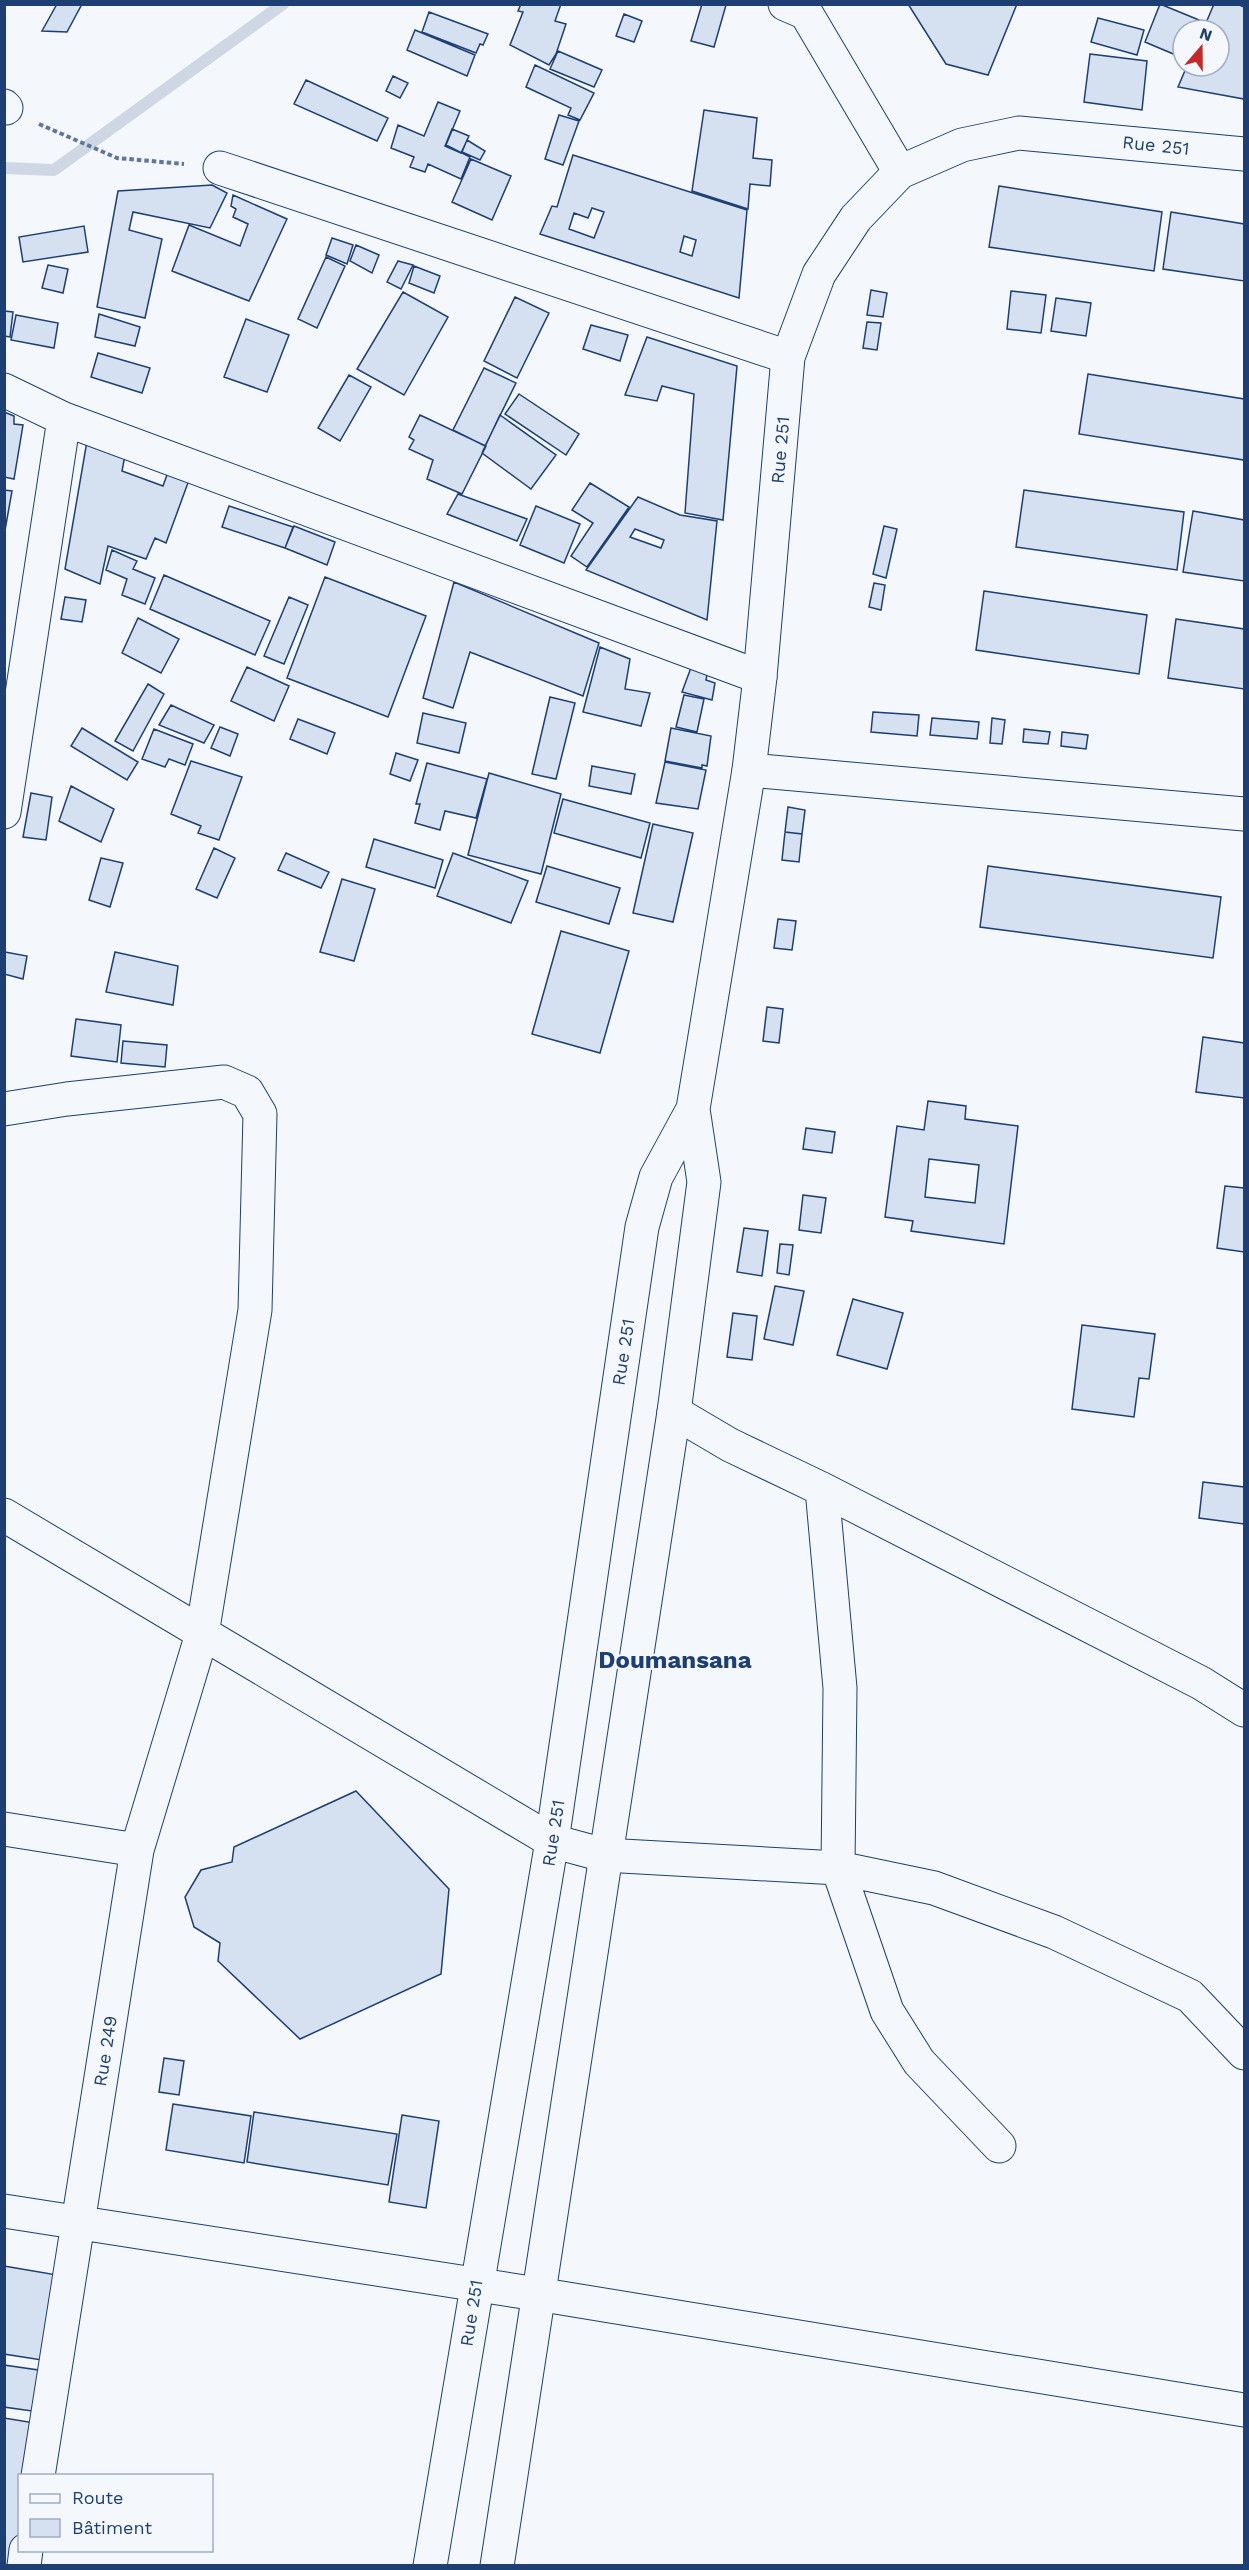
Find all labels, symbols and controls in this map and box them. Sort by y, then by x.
north arrow [1171,18,1231,78]
text: N [1197,23,1215,45]
street label: Rue 251 [1121,131,1191,159]
street label: Rue 251 [767,416,793,484]
street label: Rue 251 [607,1317,639,1387]
district label: Doumansana [598,1646,752,1674]
street label: Rue 251 [537,1798,569,1868]
street label: Rue 249 [89,2014,121,2088]
street label: Rue 251 [455,2278,487,2348]
legend [18,2474,213,2552]
text: Route [72,2487,124,2508]
text: Bâtiment [72,2517,152,2538]

